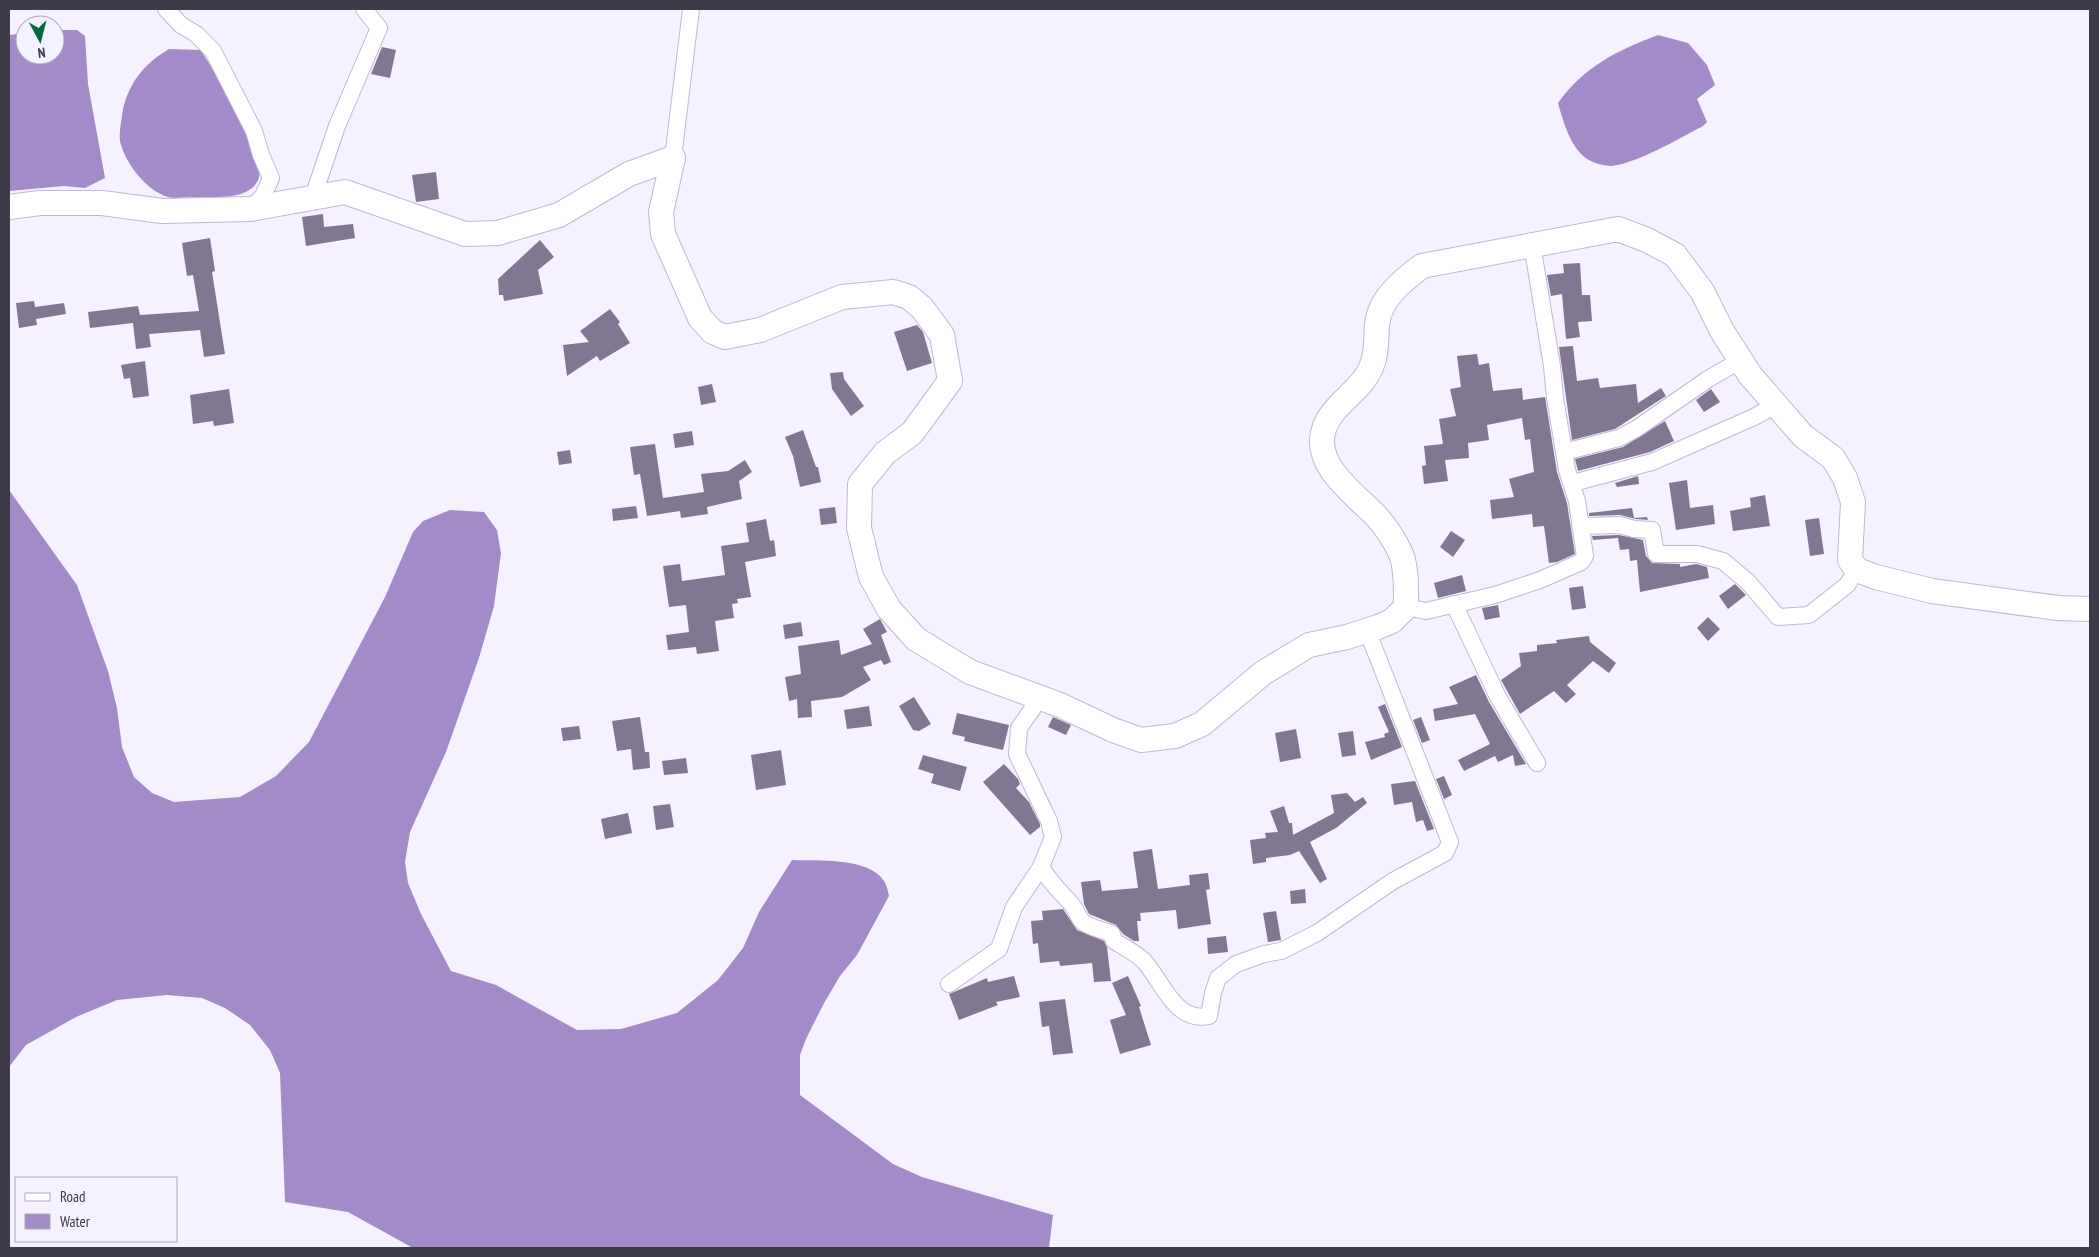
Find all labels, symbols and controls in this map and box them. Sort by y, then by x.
north arrow [15,15,65,65]
text: N [37,44,46,62]
legend [15,1177,178,1242]
text: Road [60,1187,86,1206]
text: Water [60,1212,91,1231]

